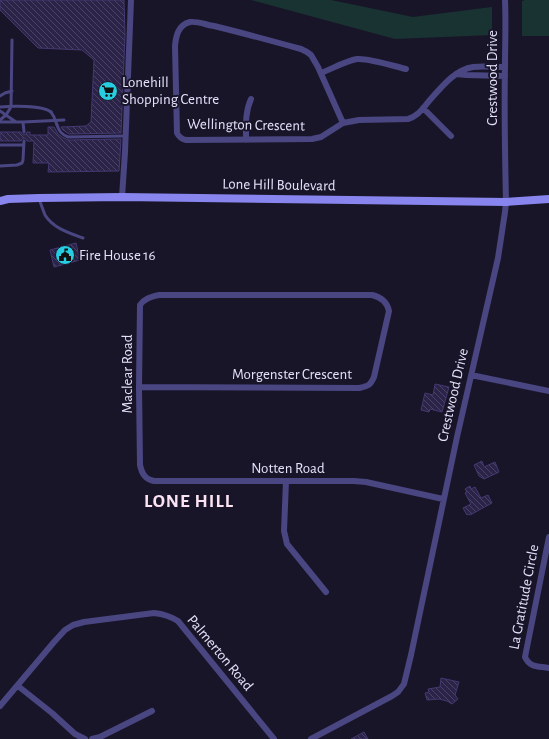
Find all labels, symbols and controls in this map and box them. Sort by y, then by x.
street label: Crestwood Drive [485,30,500,126]
place label: Lonehill Shopping Centre [122,75,219,107]
supermarket icon: Lonehill Shopping Centre [97,80,119,102]
street label: Wellington Crescent [187,116,305,134]
street label: Lone Hill Boulevard [222,177,336,193]
public building icon: Fire House 16 [54,244,76,266]
place label: Fire House 16 [79,248,156,263]
street label: Maclear Road [120,334,135,413]
street label: Crestwood Drive [435,347,471,443]
street label: Morgenster Crescent [232,367,352,382]
street label: Notten Road [251,461,325,476]
district label: LONE HILL [144,492,234,511]
street label: La Gratitude Circle [506,543,542,651]
street label: Palmerton Road [184,612,256,694]

